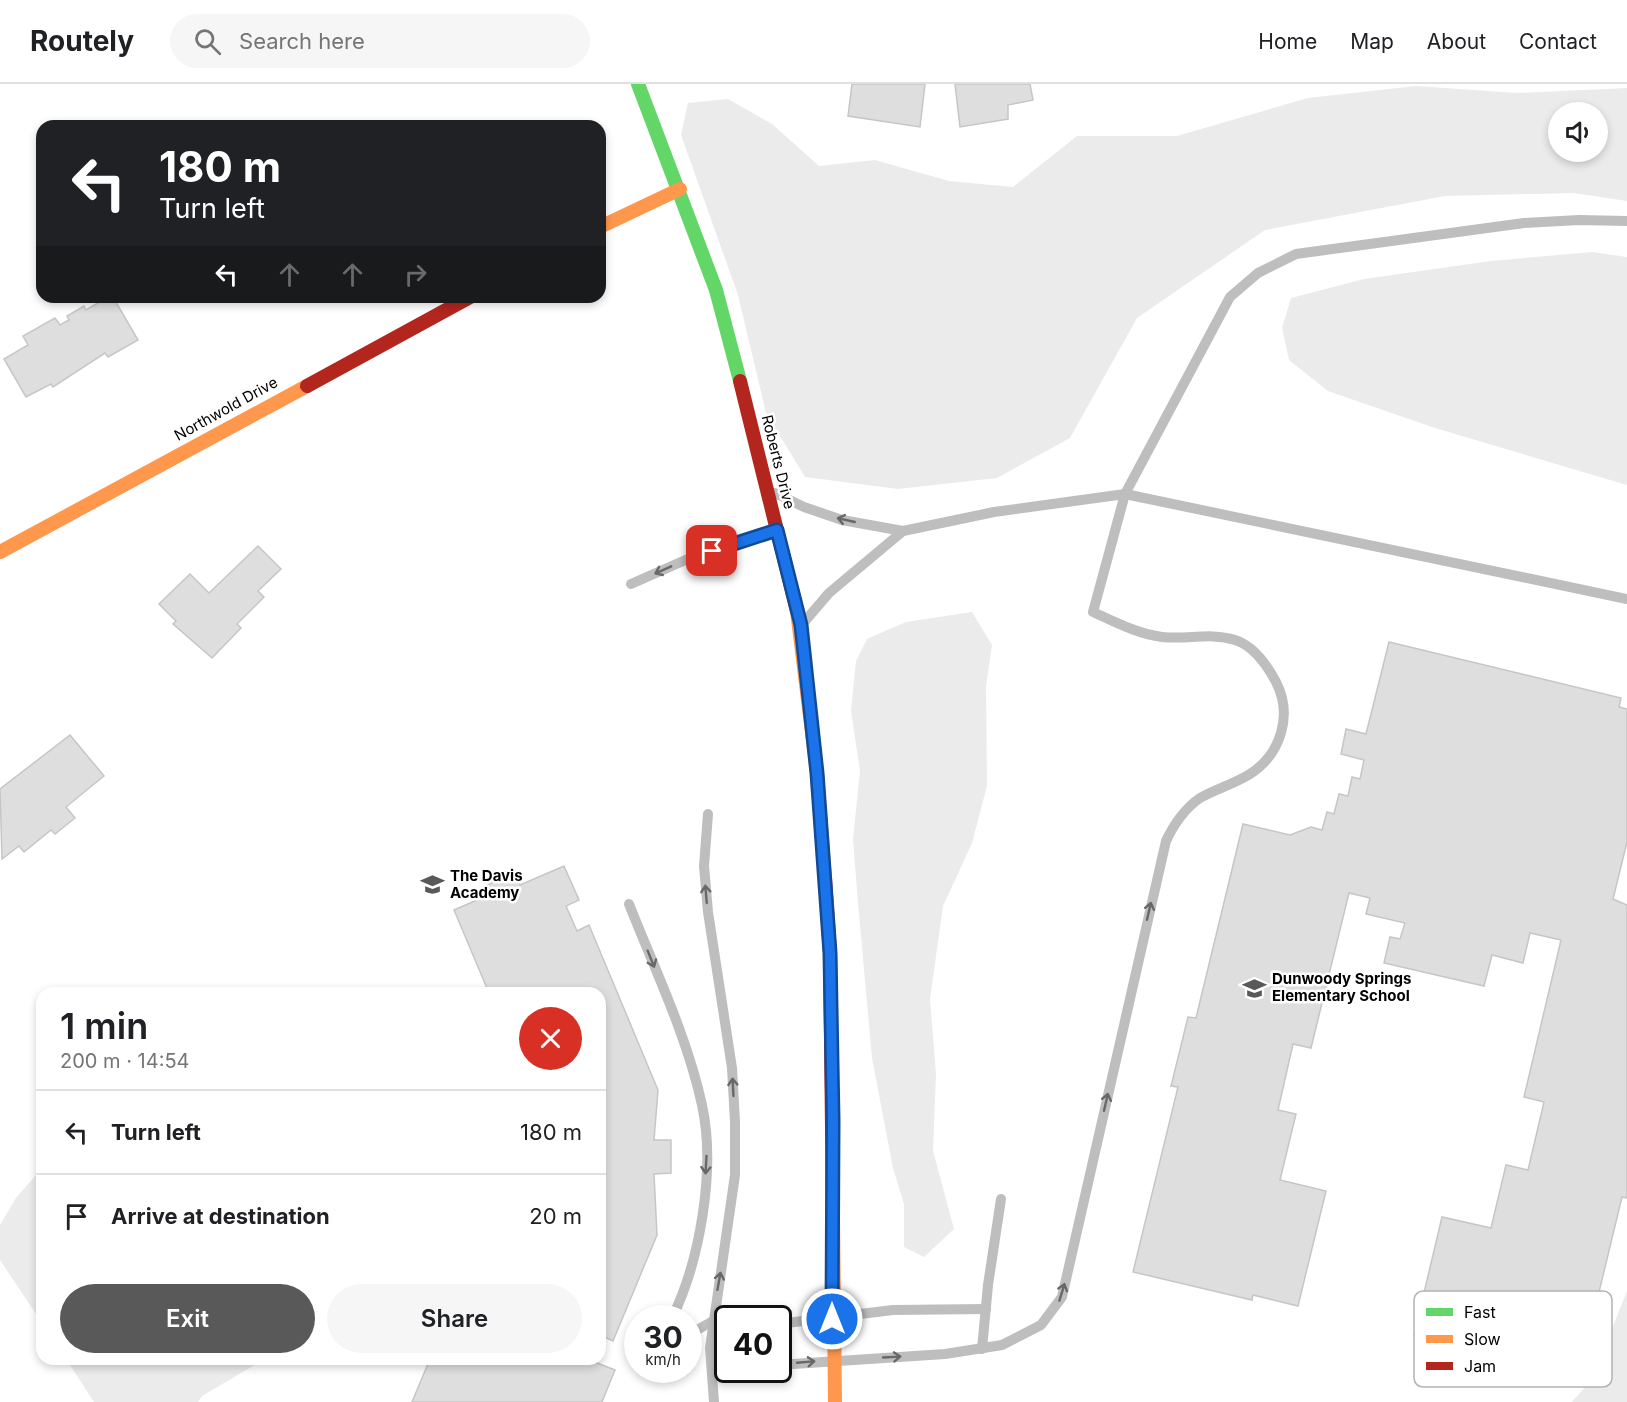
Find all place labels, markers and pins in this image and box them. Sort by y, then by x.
pin [686,525,737,576]
place label: The Davis Academy [450,866,523,902]
school or university icon: The Davis Academy [419,872,445,898]
place label: Dunwoody Springs Elementary School [1272,969,1411,1005]
school or university icon: Dunwoody Springs Elementary School [1241,975,1267,1001]

